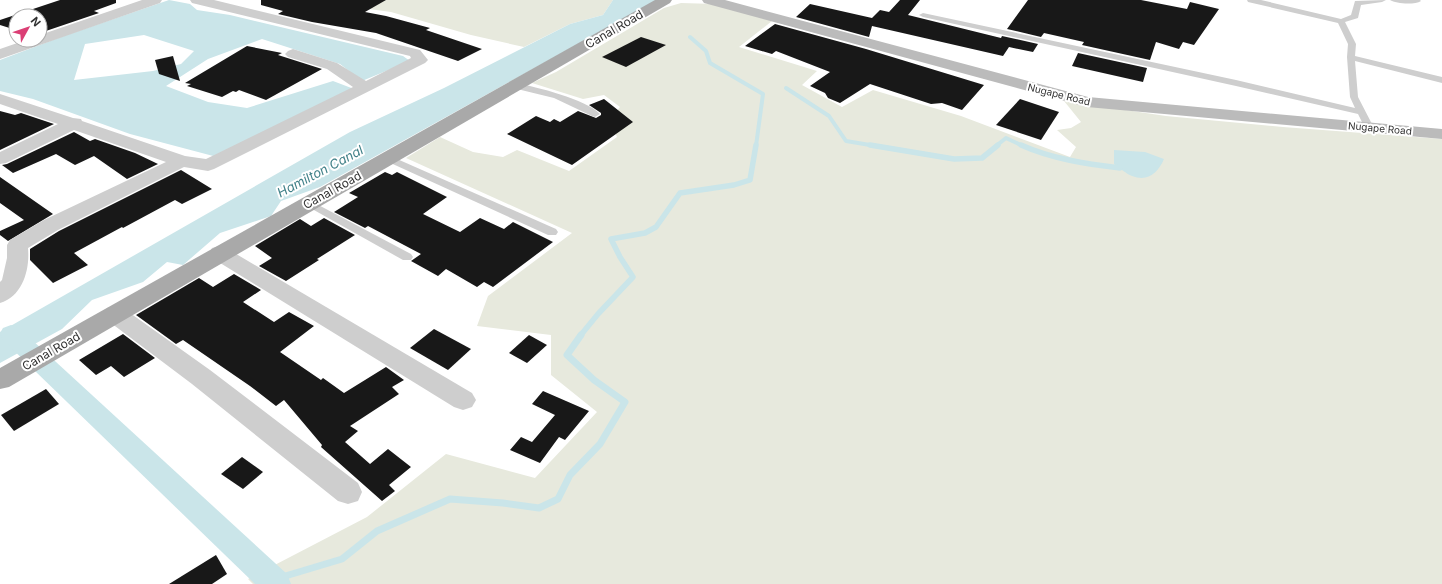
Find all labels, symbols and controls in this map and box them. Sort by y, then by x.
street label: Canal Road [582,6,646,52]
north arrow [8,8,48,48]
text: N [28,14,44,29]
street label: Nugape Road [1026,80,1092,108]
street label: Nugape Road [1348,119,1412,137]
water label: Hamilton Canal [274,141,366,200]
street label: Canal Road [300,168,364,212]
street label: Canal Road [19,328,83,374]

